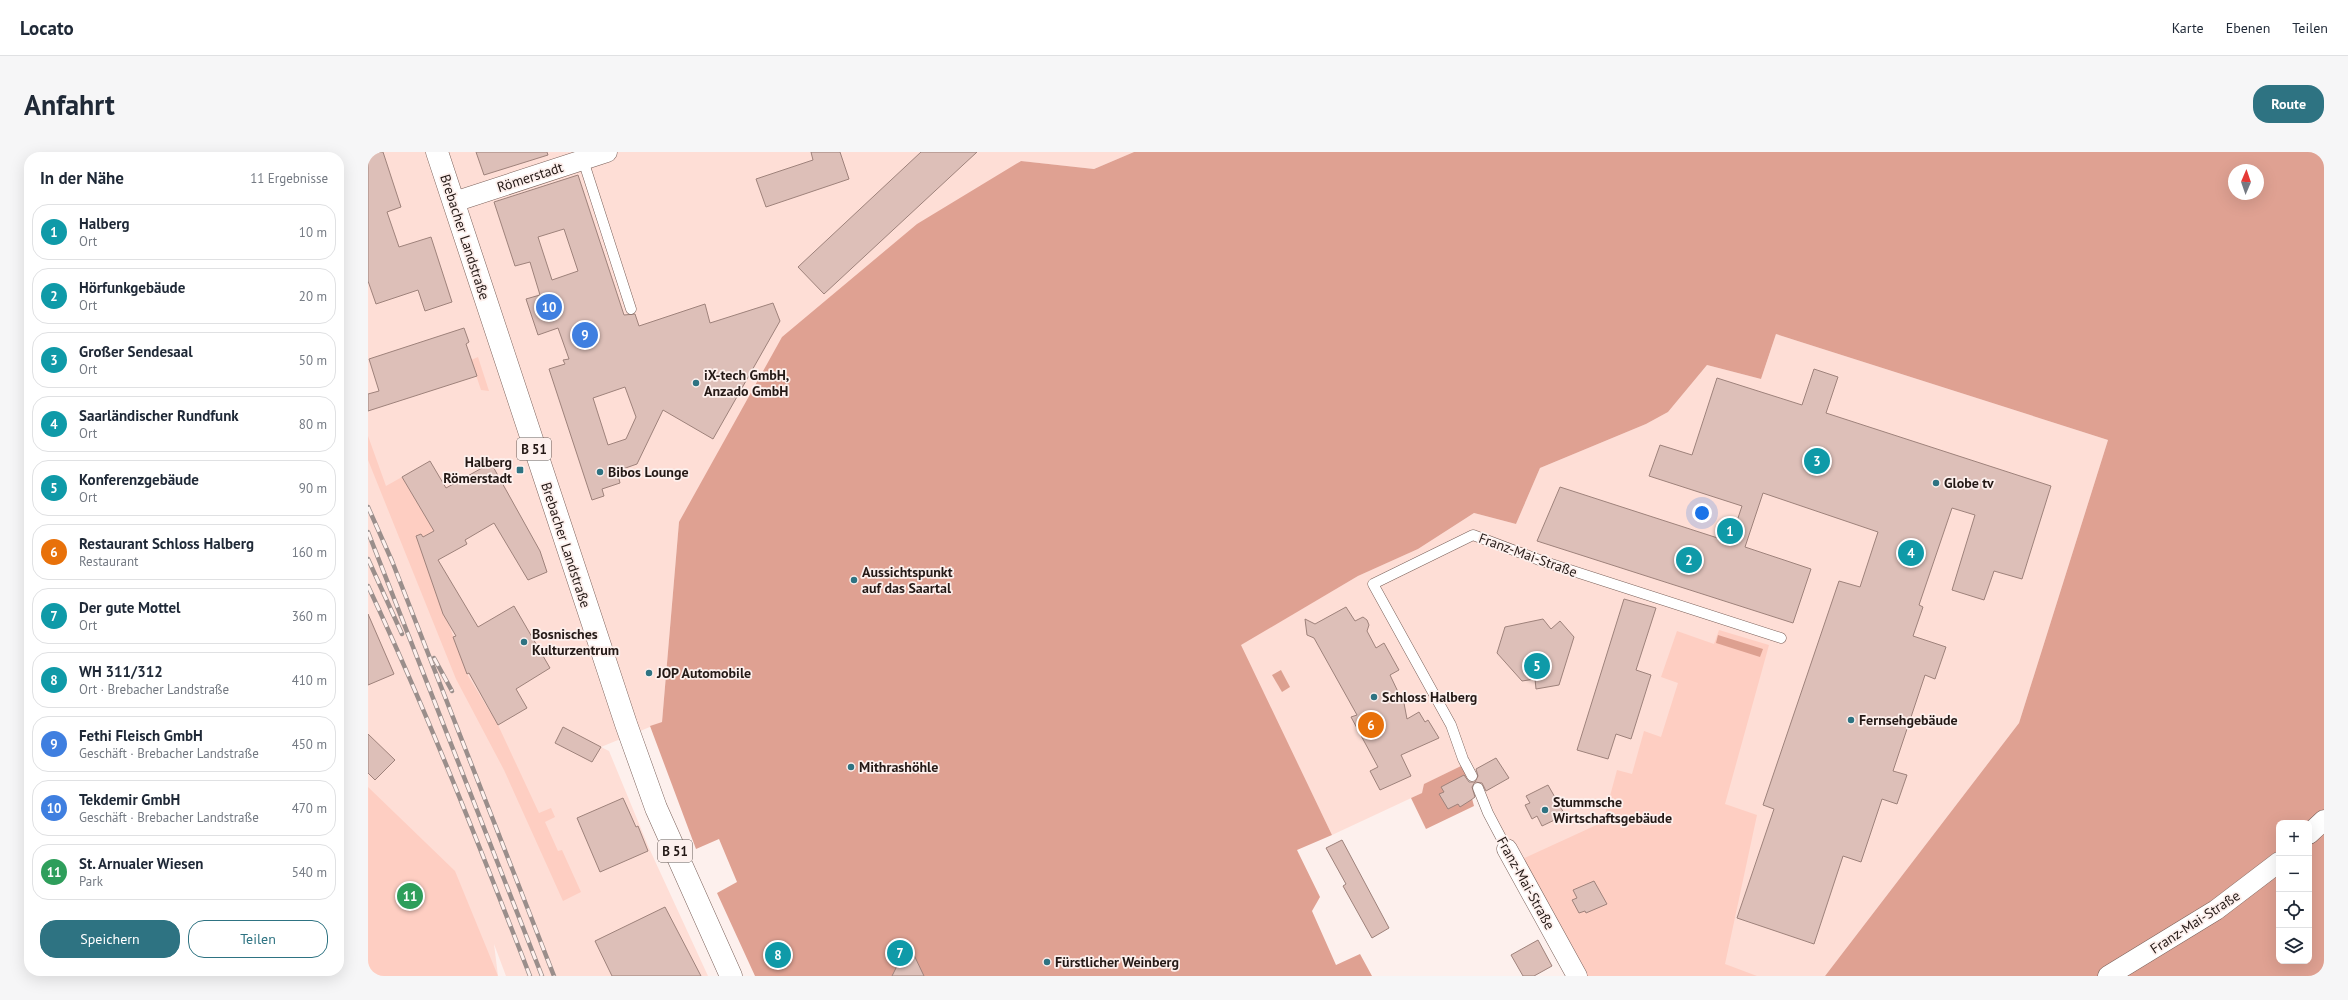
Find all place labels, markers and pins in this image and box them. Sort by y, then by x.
pin: 10 [536,292,562,322]
pin: 9 [572,320,598,350]
place label: iX-tech GmbH, Anzado GmbH [704,366,789,400]
marker: iX-tech GmbH, Anzado GmbH [691,378,701,388]
pin: 3 [1804,446,1830,476]
place label: Halberg Römerstadt [443,453,512,487]
place label: Bibos Lounge [608,463,689,481]
marker: Halberg Römerstadt [515,465,525,475]
marker: Bibos Lounge [595,467,605,477]
place label: Globe tv [1944,474,1994,492]
marker: Globe tv [1931,478,1941,488]
pin: 1 [1717,516,1743,546]
pin: 4 [1898,538,1924,568]
pin: 2 [1676,545,1702,575]
place label: Aussichtspunkt auf das Saartal [862,563,953,597]
marker: Aussichtspunkt auf das Saartal [849,575,859,585]
place label: Bosnisches Kulturzentrum [532,625,619,659]
marker: Bosnisches Kulturzentrum [519,637,529,647]
pin: 5 [1524,651,1550,681]
place label: JOP Automobile [656,664,751,682]
marker: JOP Automobile [644,668,654,678]
place label: Schloss Halberg [1382,688,1477,706]
marker: Schloss Halberg [1369,692,1379,702]
pin: 6 [1358,710,1384,740]
place label: Fernsehgebäude [1859,711,1958,729]
marker: Fernsehgebäude [1846,715,1856,725]
place label: Mithrashöhle [859,758,938,776]
marker: Mithrashöhle [846,762,856,772]
place label: Stummsche Wirtschaftsgebäude [1553,793,1672,827]
marker: Stummsche Wirtschaftsgebäude [1540,805,1550,815]
pin: 11 [397,881,423,911]
pin: 7 [887,938,913,968]
pin: 8 [765,940,791,970]
place label: Fürstlicher Weinberg [1055,953,1179,971]
marker: Fürstlicher Weinberg [1042,957,1052,967]

